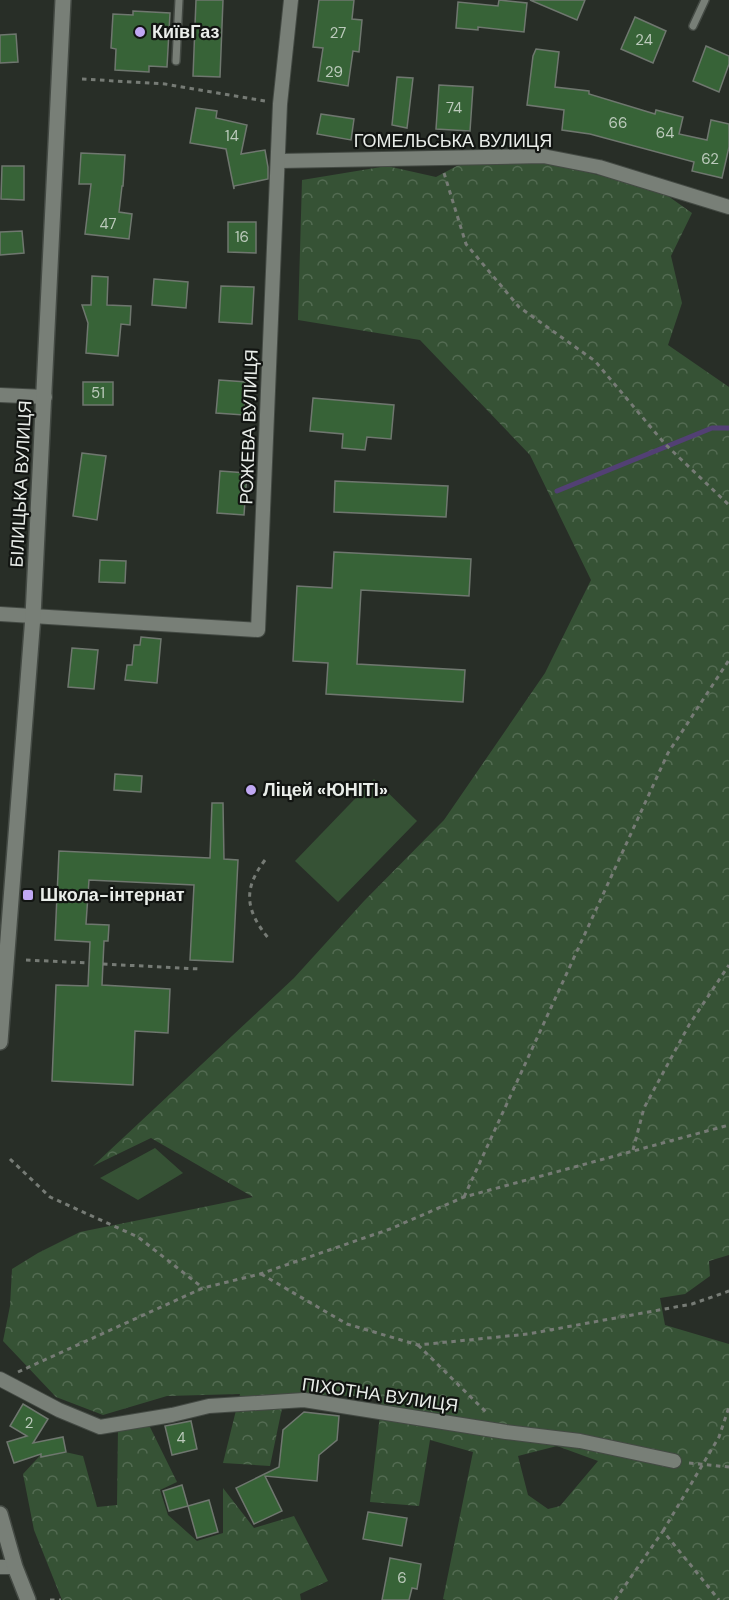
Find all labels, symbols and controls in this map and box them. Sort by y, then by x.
place label: КиївГаз [152,20,219,44]
house number: 27 [330,23,346,43]
marker: КиївГаз [133,25,147,39]
house number: 24 [635,30,653,50]
house number: 29 [325,62,343,82]
house number: 74 [446,98,462,118]
house number: 66 [609,113,627,133]
house number: 64 [656,123,674,143]
house number: 14 [225,126,239,146]
street label: ГОМЕЛЬСЬКА ВУЛИЦЯ [354,129,552,153]
house number: 62 [701,149,719,169]
house number: 47 [99,214,117,234]
house number: 16 [235,227,249,247]
street label: РОЖЕВА ВУЛИЦЯ [234,349,264,505]
house number: 51 [91,383,105,403]
street label: БІЛИЦЬКА ВУЛИЦЯ [5,400,37,568]
place label: Ліцей «ЮНІТІ» [263,778,388,802]
marker: Ліцей «ЮНІТІ» [244,783,258,797]
place label: Школа-інтернат [40,883,185,907]
marker: Школа-інтернат [21,888,35,902]
street label: ПІХОТНА ВУЛИЦЯ [300,1372,460,1418]
house number: 2 [25,1413,33,1433]
house number: 4 [176,1428,186,1448]
house number: 6 [397,1568,407,1588]

